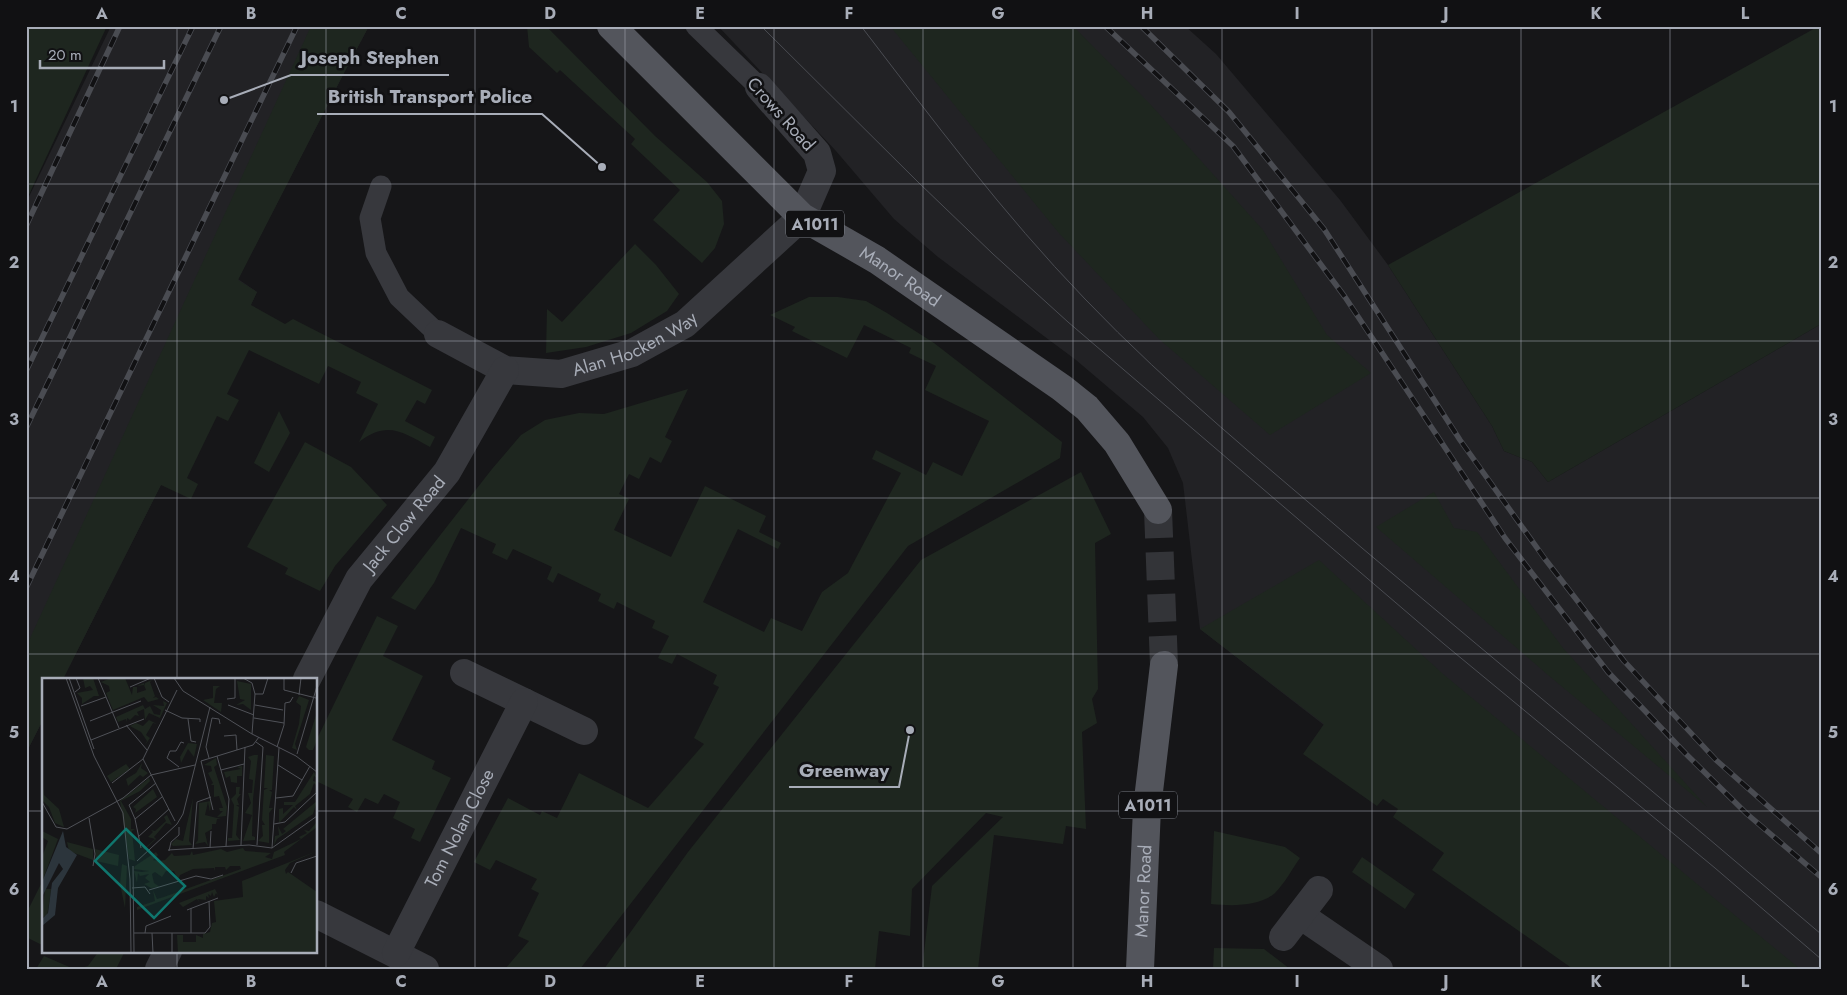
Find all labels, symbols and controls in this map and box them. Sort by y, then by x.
text: A [95,2,108,25]
text: B [246,2,256,25]
text: C [395,2,407,25]
text: D [544,2,556,25]
text: E [695,2,705,25]
text: F [845,2,853,25]
text: G [991,2,1005,25]
text: H [1141,2,1153,25]
text: I [1294,2,1300,25]
text: J [1440,2,1449,25]
text: K [1590,2,1602,25]
text: L [1741,2,1750,25]
scale bar [40,38,164,70]
callout: Joseph Stephen [291,41,449,75]
text: 20 m [48,44,82,66]
text: Joseph Stephen [297,44,439,71]
street label: Crows Road [741,71,821,157]
callout: British Transport Police [317,80,542,114]
text: British Transport Police [328,83,532,110]
text: 1 [10,95,18,118]
text: 1 [1829,95,1837,118]
road number: A1011 [786,210,844,238]
street label: Manor Road [855,240,946,313]
text: 2 [9,251,19,274]
text: 2 [1828,251,1838,274]
street label: Alan Hocken Way [569,306,703,383]
text: 3 [9,408,19,431]
text: 3 [1828,408,1838,431]
street label: Jack Clow Road [356,470,452,579]
text: 4 [8,565,20,588]
text: 4 [1827,565,1839,588]
inset map [42,678,318,952]
text: 5 [9,721,19,744]
text: 5 [1828,721,1838,744]
callout: Greenway [789,753,899,787]
text: Greenway [799,757,890,784]
street label: Tom Nolan Close [418,764,501,892]
road number: A1011 [1119,792,1177,818]
street label: Manor Road [1128,844,1158,938]
text: 6 [9,878,19,901]
text: 6 [1828,878,1838,901]
text: A [95,970,108,993]
text: B [246,970,256,993]
text: C [395,970,407,993]
text: D [544,970,556,993]
text: E [695,970,705,993]
text: F [845,970,853,993]
text: G [991,970,1005,993]
text: H [1141,970,1153,993]
text: I [1294,970,1300,993]
text: J [1440,970,1449,993]
text: K [1590,970,1602,993]
text: L [1741,970,1750,993]

